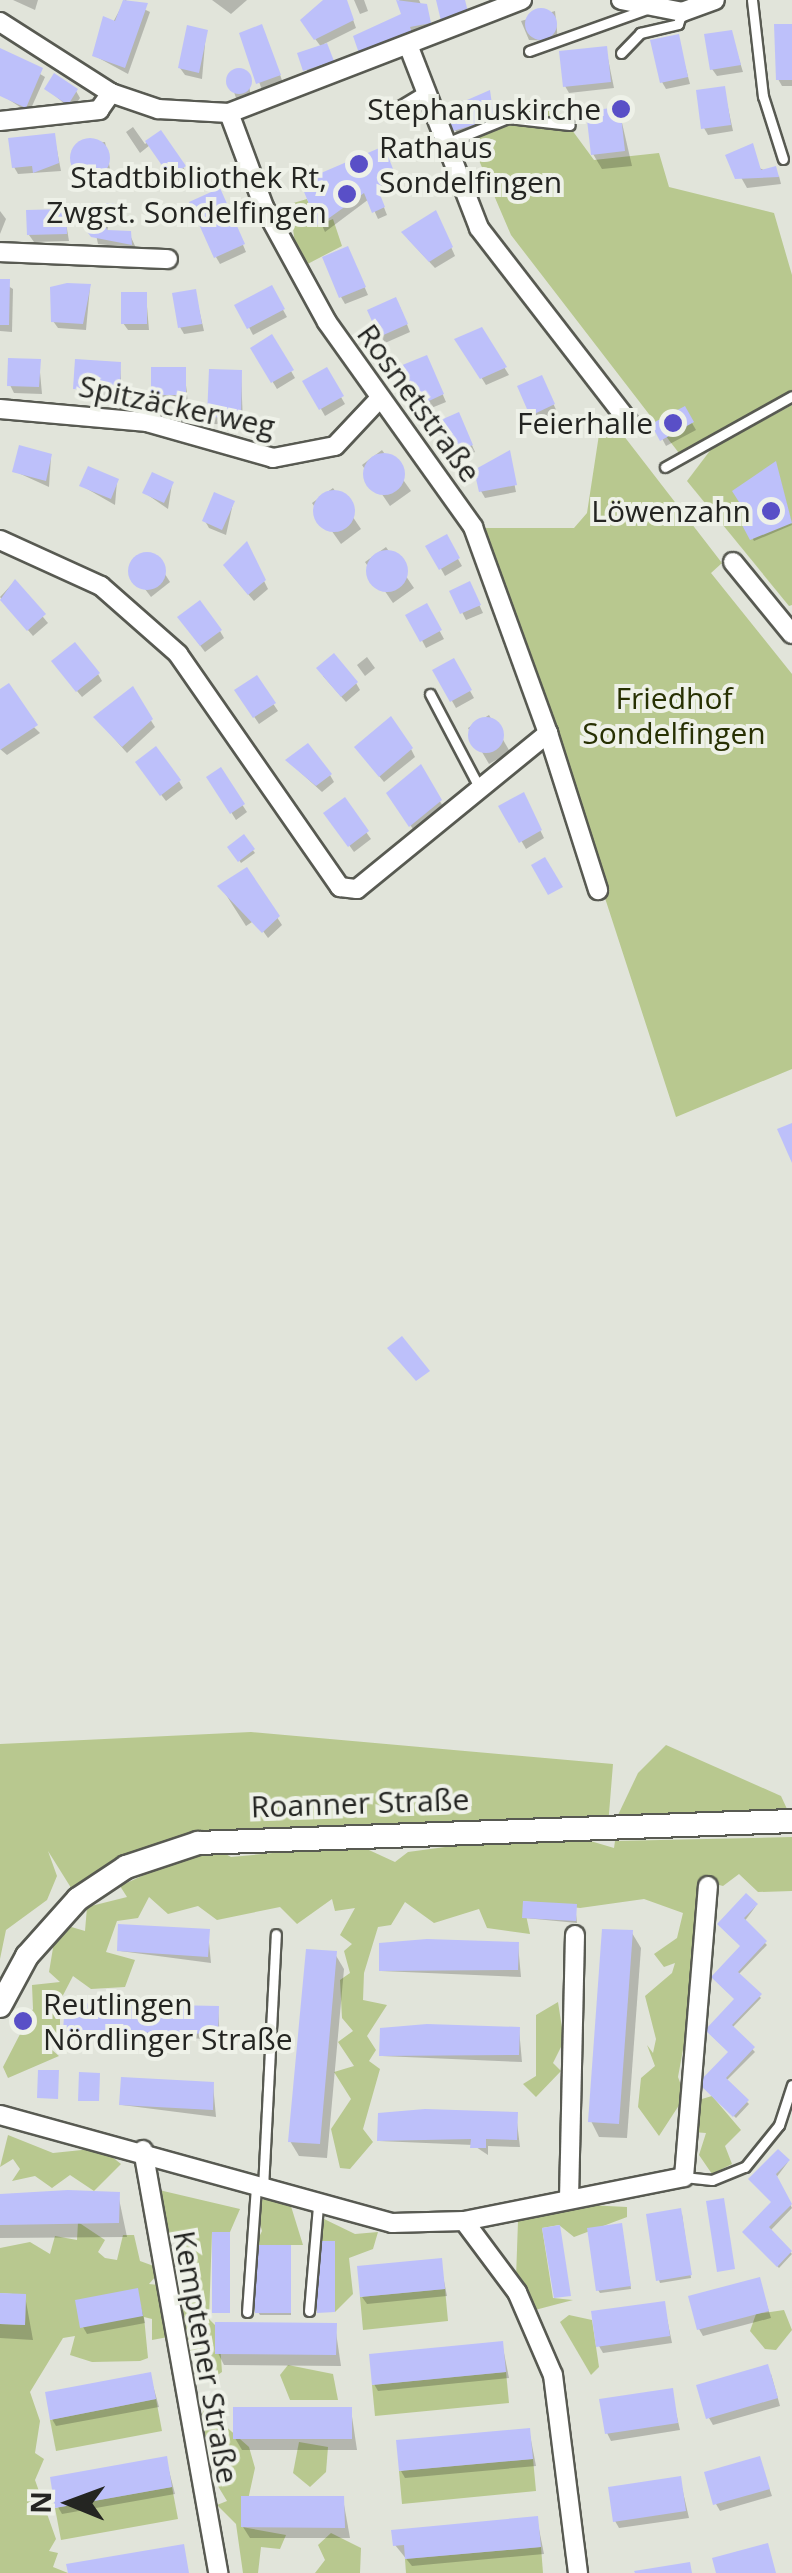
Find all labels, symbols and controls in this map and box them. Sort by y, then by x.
place label: Stephanuskirche [367,91,601,127]
marker: Stephanuskirche [610,98,632,120]
place label: Rathaus Sondelfingen [379,129,562,200]
marker: Rathaus Sondelfingen [348,153,370,175]
place label: Stadtbibliothek Rt, Zwgst. Sondelfingen [46,159,327,230]
marker: Stadtbibliothek Rt, Zwgst. Sondelfingen [336,183,358,205]
street label: Rosnetstraße [350,317,488,489]
street label: Spitzäckerweg [76,368,278,444]
place label: Feierhalle [517,405,653,441]
marker: Feierhalle [662,412,684,434]
place label: Löwenzahn [591,493,751,529]
marker: Löwenzahn [760,500,782,522]
park label: Friedhof Sondelfingen [582,680,766,750]
street label: Roanner Straße [250,1781,470,1825]
place label: Reutlingen Nördlinger Straße [43,1986,293,2056]
marker: Reutlingen Nördlinger Straße [12,2010,34,2032]
street label: Kemptener Straße [166,2228,246,2486]
north arrow [20,2453,120,2553]
text: N [21,2491,59,2514]

